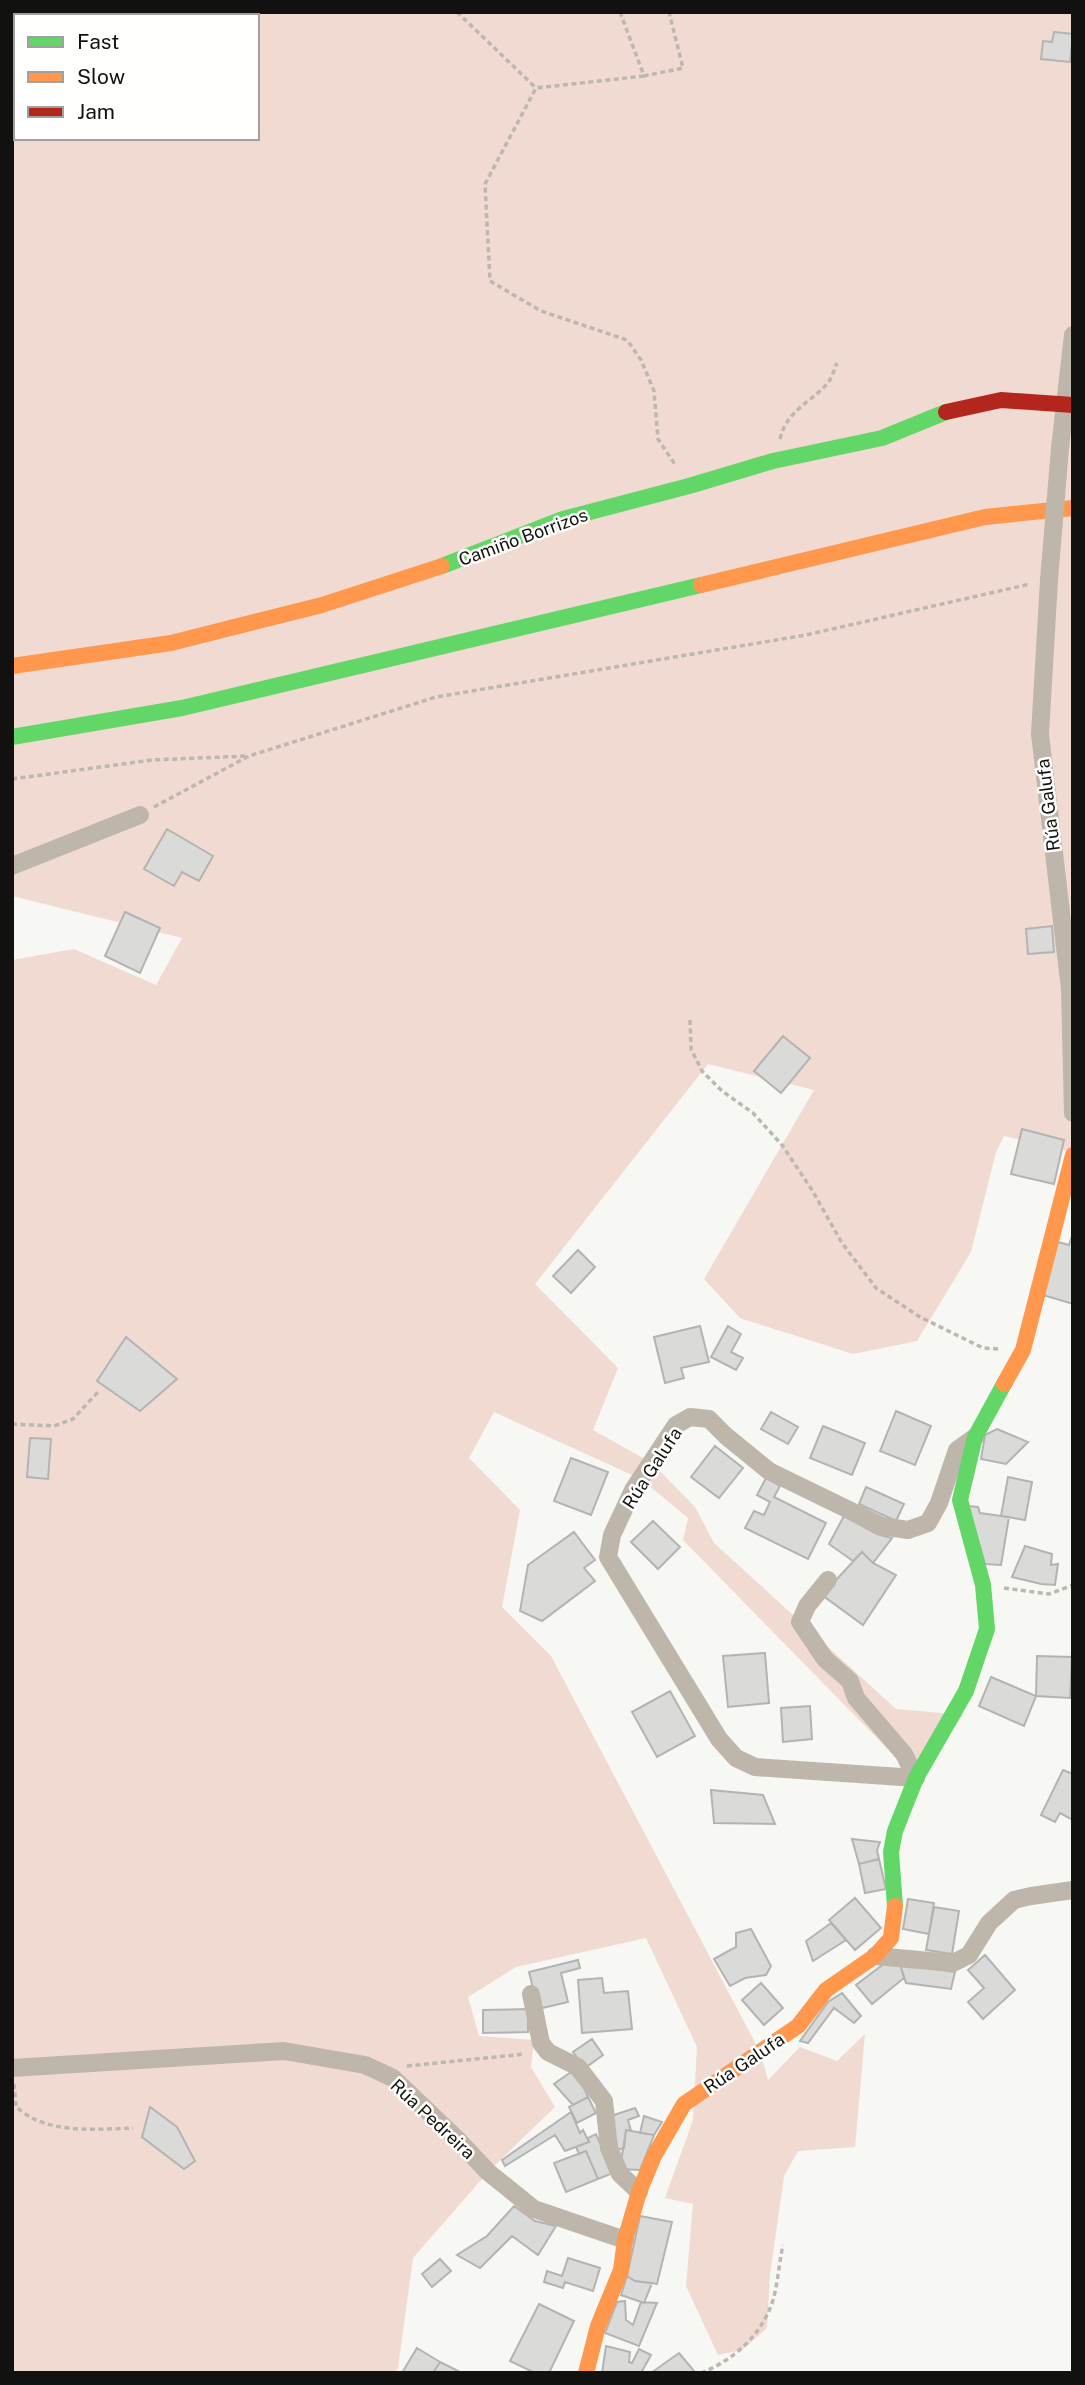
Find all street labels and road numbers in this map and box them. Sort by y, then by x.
street label: Camiño Borrizos [456,504,590,570]
street label: Rúa Galufa [1032,758,1064,852]
street label: Rúa Galufa [618,1423,686,1513]
street label: Rúa Galufa [700,2028,788,2098]
street label: Rúa Pedreira [387,2075,479,2163]

